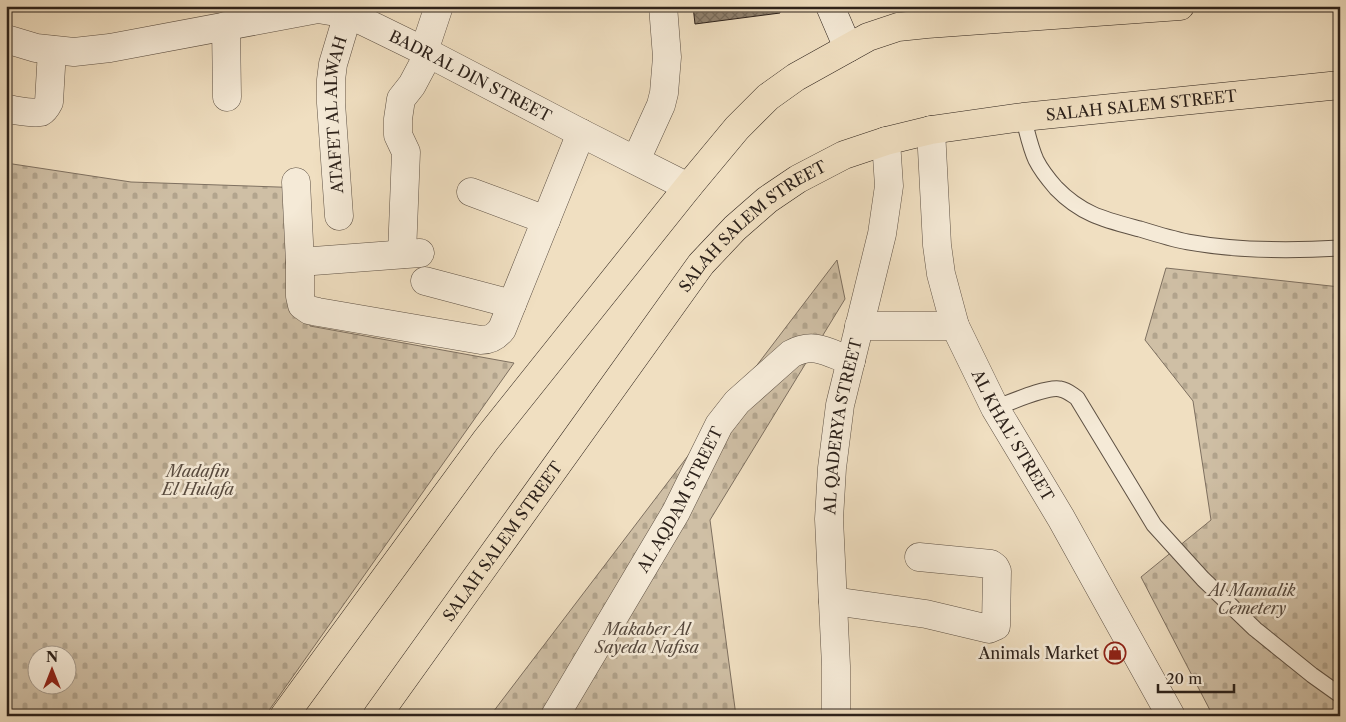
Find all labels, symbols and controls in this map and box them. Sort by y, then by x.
street label: BADR AL DIN STREET [386,26,555,126]
street label: ATAFET AL ALWAH [321,34,351,195]
street label: SALAH SALEM STREET [1045,85,1238,125]
street label: SALAH SALEM STREET [674,156,830,296]
street label: AL QADERYA STREET [819,336,866,516]
street label: AL KHAL' STREET [967,365,1058,505]
street label: AL AQDAM STREET [632,423,727,577]
street label: SALAH SALEM STREET [438,457,566,625]
park label: Madafin El Hulafa [160,461,234,499]
park label: Al Mamalik Cemetery [1205,580,1296,618]
park label: Makaber Al Sayeda Nafisa [594,619,699,657]
shop icon: Animals Market [1103,641,1127,665]
place label: Animals Market [977,643,1099,663]
north arrow [28,644,78,694]
text: N [46,648,58,666]
scale bar [1158,662,1235,694]
text: 20 m [1166,669,1202,688]

